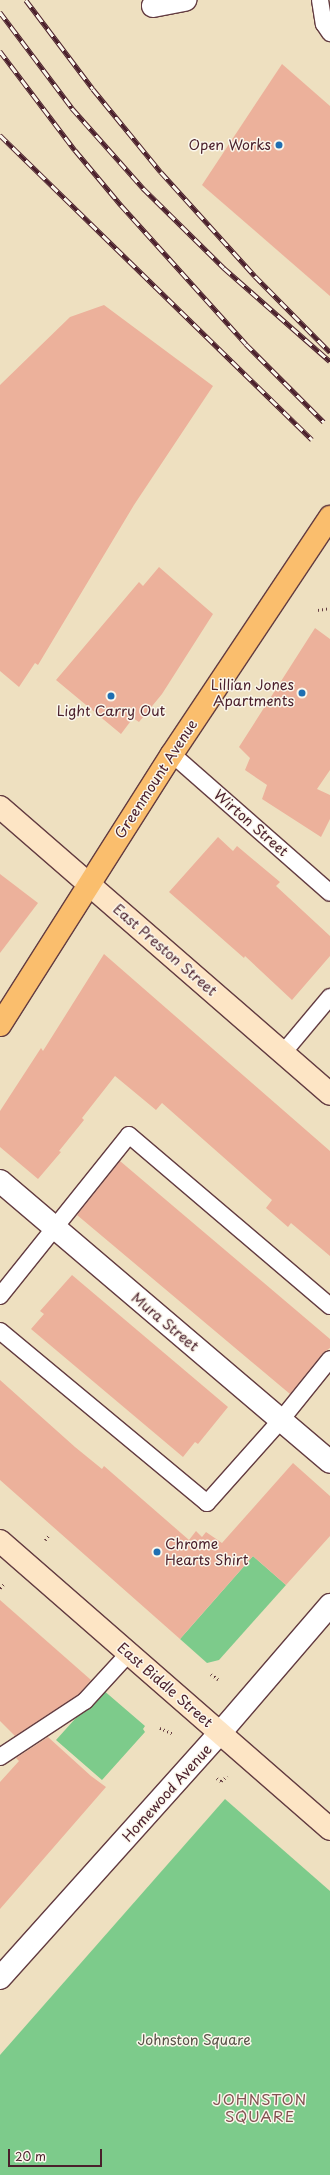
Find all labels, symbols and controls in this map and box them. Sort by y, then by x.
place label: Open Works [188,137,271,153]
marker: Open Works [274,140,284,150]
place label: Lillian Jones Apartments [211,677,294,710]
marker: Lillian Jones Apartments [297,688,307,698]
marker: Light Carry Out [106,691,116,701]
place label: Light Carry Out [57,703,165,719]
street label: Greenmount Avenue [111,717,201,841]
street label: Wirton Street [210,786,292,860]
street label: East Preston Street [110,901,220,999]
street label: Mura Street [128,1289,202,1355]
place label: Chrome Hearts Shirt [165,1536,249,1568]
marker: Chrome Hearts Shirt [152,1547,162,1557]
street label: East Biddle Street [114,1639,216,1731]
street label: Homewood Avenue [119,1741,215,1845]
park label: Johnston Square [137,2032,251,2048]
district label: JOHNSTON SQUARE [212,2089,308,2124]
scale bar [10,2141,104,2167]
text: 20 m [15,2147,46,2165]

